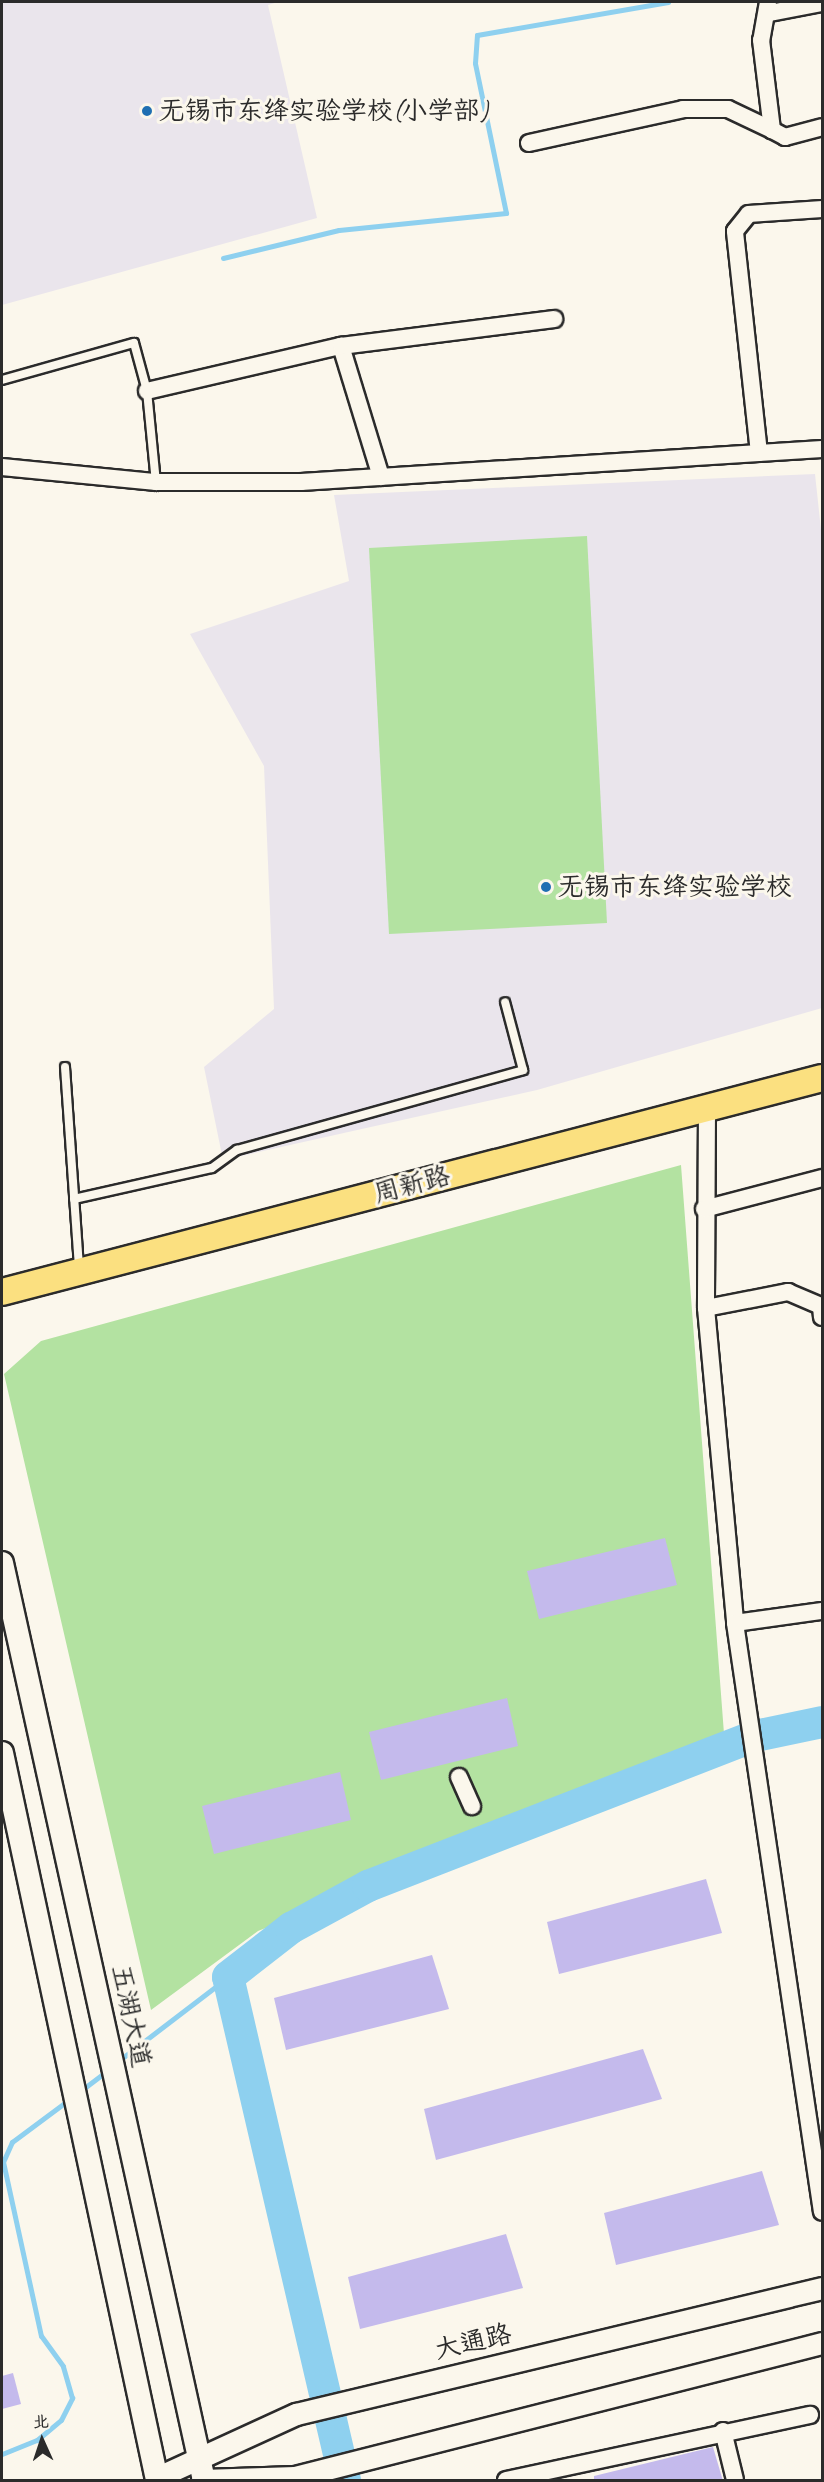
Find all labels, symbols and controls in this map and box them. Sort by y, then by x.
place label: 无锡市东绛实验学校(小学部) [159,95,488,127]
marker: 无锡市东绛实验学校(小学部) [140,104,154,118]
place label: 无锡市东绛实验学校 [558,871,792,903]
marker: 无锡市东绛实验学校 [539,880,553,894]
street label: 周新路 [370,1160,454,1210]
street label: 五湖大道 [105,1962,157,2070]
street label: 大通路 [431,2318,515,2366]
north arrow [12,2410,72,2470]
text: 北 [33,2412,50,2432]

